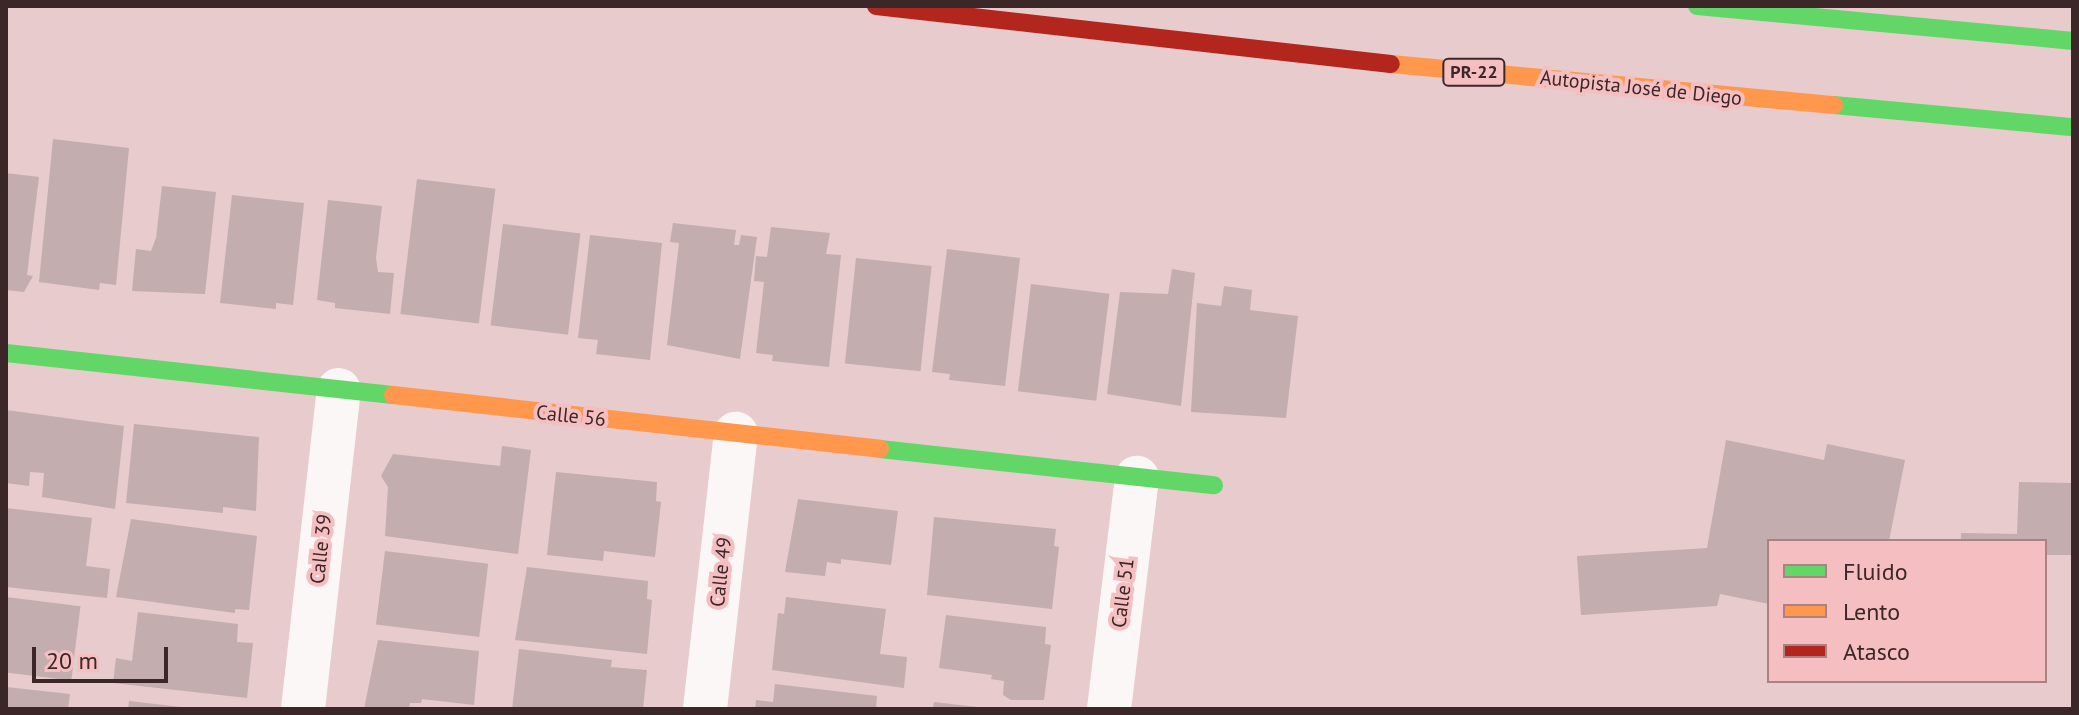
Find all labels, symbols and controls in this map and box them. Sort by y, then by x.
road number: PR-22 [1442,58,1506,86]
street label: Autopista José de Diego [1539,65,1743,111]
street label: Calle 56 [535,400,607,432]
street label: Calle 39 [305,513,337,585]
street label: Calle 49 [705,536,737,608]
legend [1767,539,2047,683]
text: Fluido [1843,556,1908,587]
street label: Calle 51 [1107,557,1139,629]
text: Lento [1843,596,1900,627]
scale bar [36,631,172,681]
text: Atasco [1843,636,1910,667]
text: 20 m [46,645,98,676]

